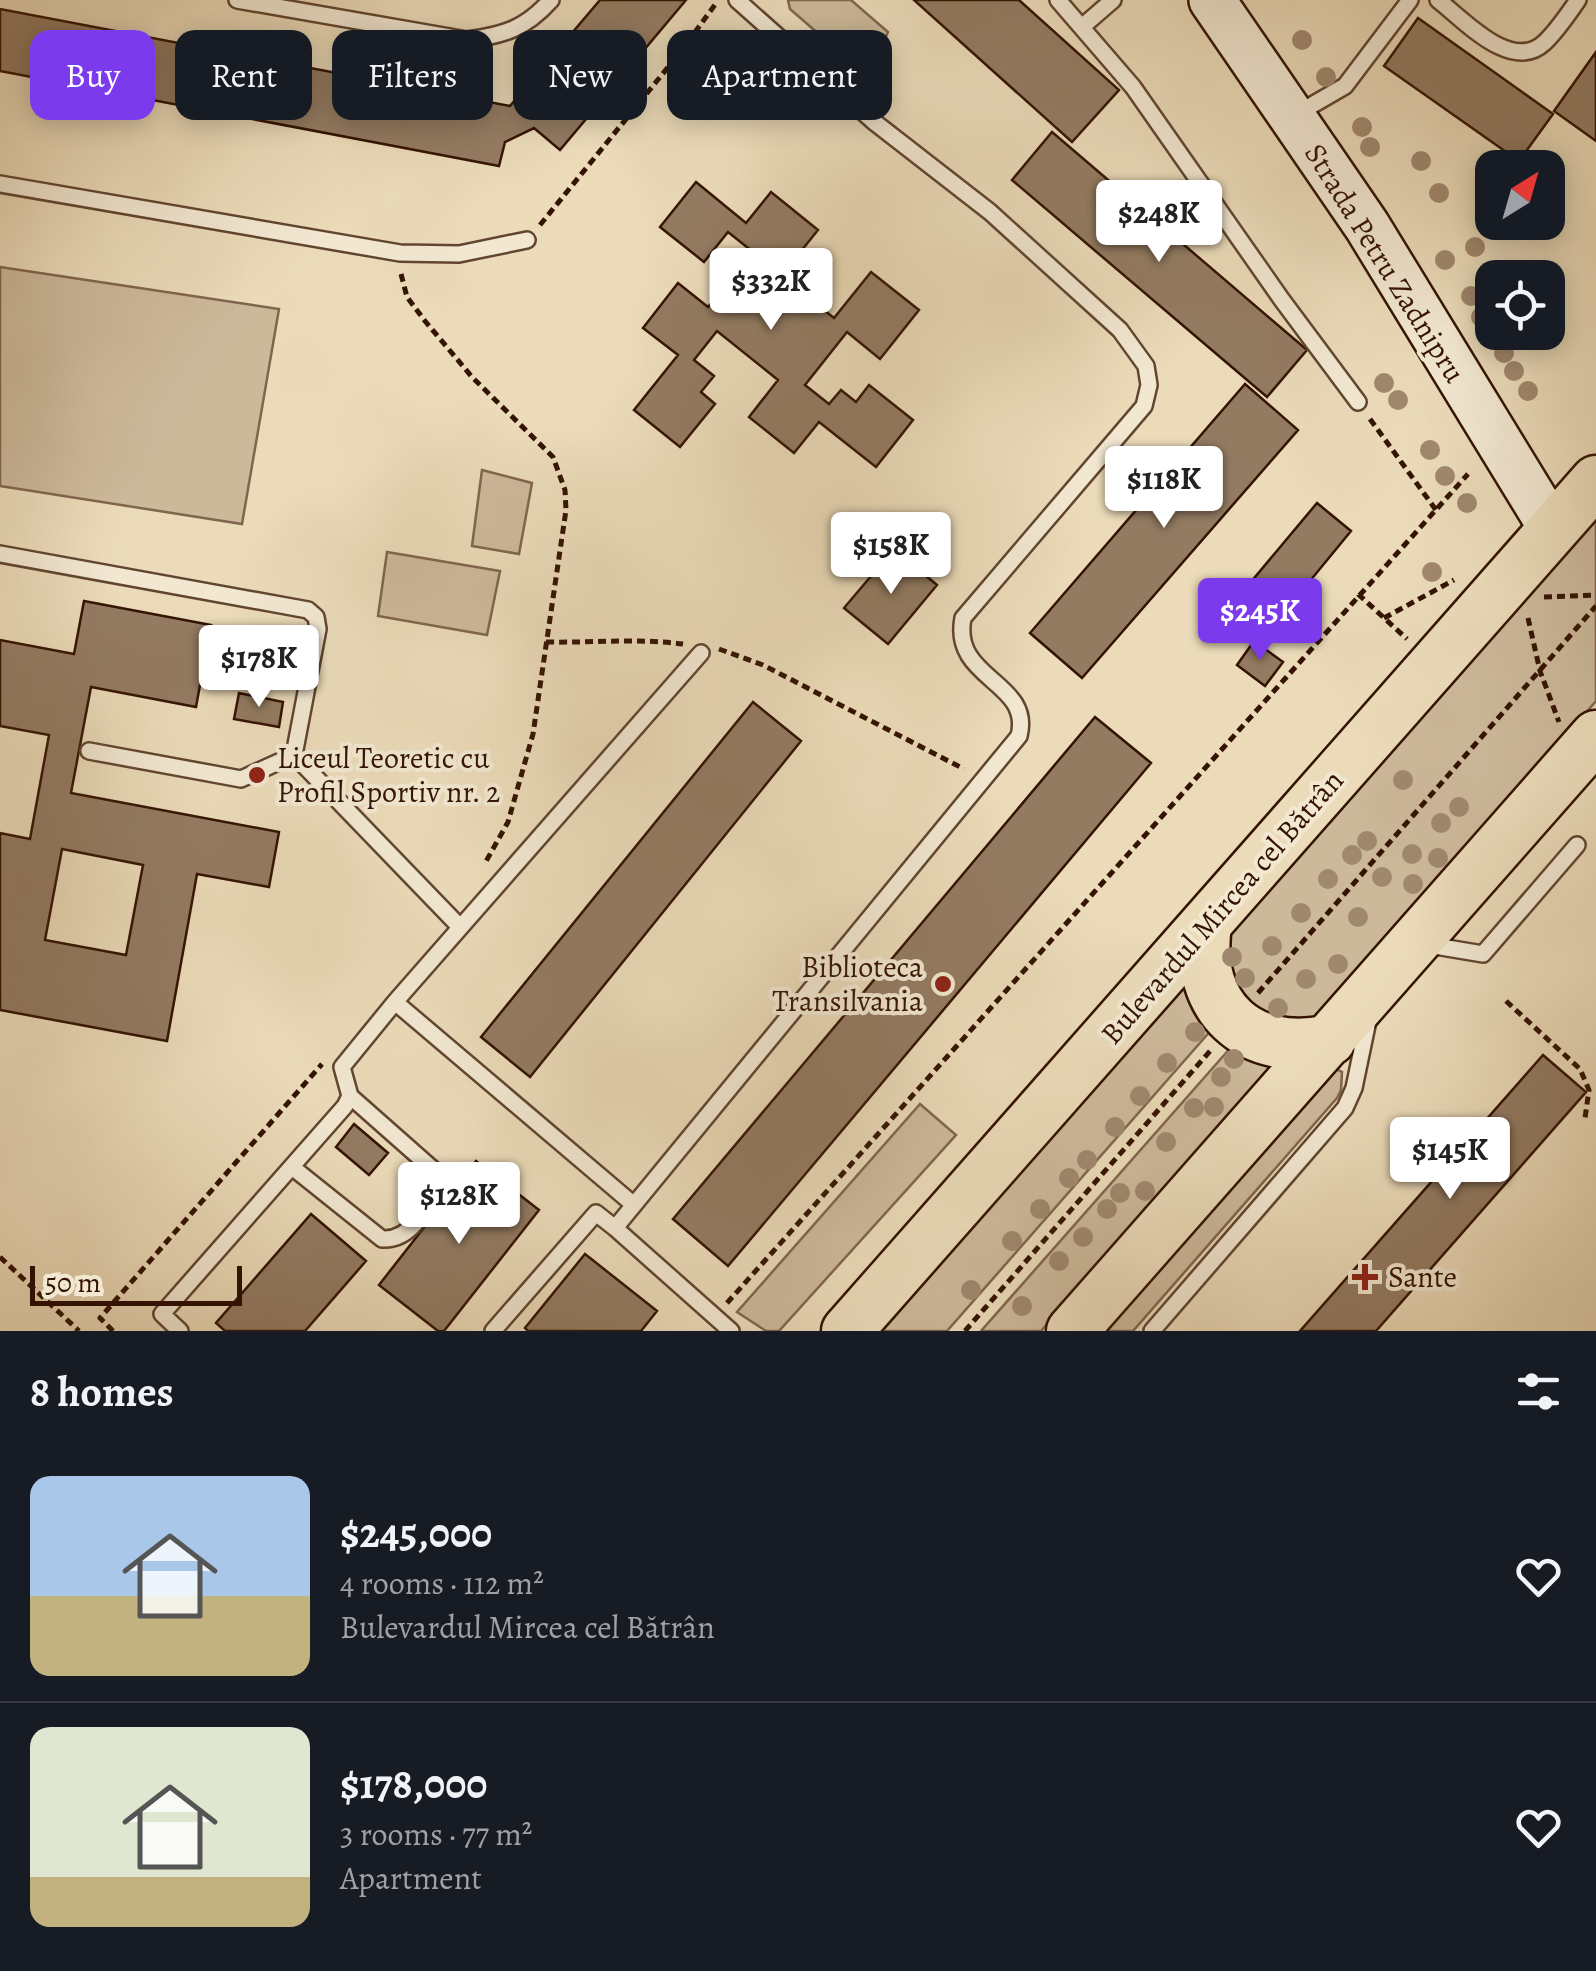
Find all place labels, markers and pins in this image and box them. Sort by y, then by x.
pin: $248K [1089,180,1229,265]
pin: $332K [701,248,841,333]
pin: $118K [1094,446,1234,531]
pin: $158K [821,512,961,597]
pin: $245K [1190,578,1330,663]
pin: $178K [189,625,329,710]
place label: Liceul Teoretic cu Profil Sportiv nr. 2 [277,738,500,812]
marker: Liceul Teoretic cu Profil Sportiv nr. 2 [246,764,268,786]
place label: Biblioteca Transilvania [772,947,923,1021]
marker: Biblioteca Transilvania [932,973,954,995]
pin: $145K [1380,1117,1520,1202]
pin: $128K [389,1162,529,1247]
place label: Sante [1388,1257,1457,1297]
marker: Sante [1352,1264,1378,1290]

